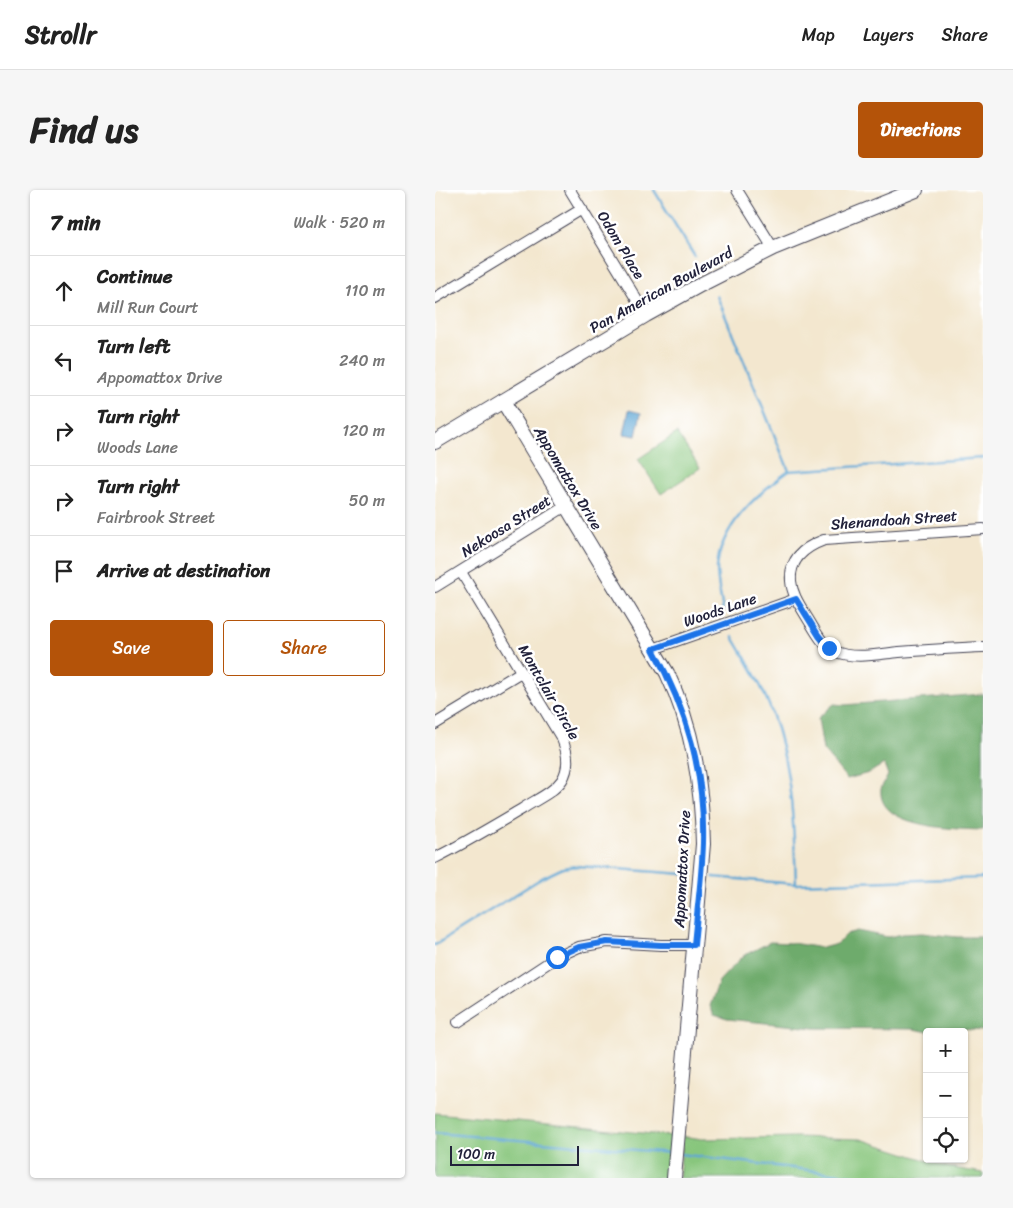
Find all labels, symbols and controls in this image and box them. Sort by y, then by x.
text: Strollr [25,14,96,56]
text: Map [802,19,835,51]
text: Layers [863,19,914,51]
text: Share [942,19,988,51]
text: Find us [30,99,138,161]
button: Directions [858,102,983,158]
text: 7 min [50,204,101,242]
street label: Odom Place [590,206,652,284]
text: Walk · 520 m [293,208,385,237]
street label: Pan American Boulevard [584,239,739,340]
text: Continue [97,260,173,293]
text: 110 m [345,276,385,305]
icon: ahead [50,277,78,305]
text: Mill Run Court [97,293,199,322]
text: Turn left [97,330,170,363]
text: 240 m [339,346,385,375]
icon: left [50,347,78,375]
text: Appomattox Drive [97,363,223,392]
text: Turn right [97,400,179,433]
text: 120 m [342,416,385,445]
icon: right [50,417,78,445]
street label: Appomattox Drive [526,420,610,535]
text: Woods Lane [97,433,178,462]
text: Turn right [97,470,179,503]
text: 50 m [349,486,385,515]
icon: right [50,487,78,515]
street label: Nekoosa Street [456,488,557,564]
text: Fairbrook Street [97,503,215,532]
street label: Shenandoah Street [830,503,958,537]
text: Arrive at destination [97,554,270,587]
icon: arrive [50,557,78,585]
street label: Woods Lane [680,585,760,635]
button: Save [50,620,213,676]
button: Share [223,620,385,676]
route end [818,637,841,660]
street label: Montclair Circle [511,639,587,745]
street label: Appomattox Drive [666,809,698,929]
route start [546,946,569,969]
map controls [923,1028,968,1163]
button: + [923,1028,968,1073]
button: − [923,1073,968,1118]
button: locate [923,1118,968,1163]
text: 100 m [457,1142,495,1167]
scale bar [450,1143,579,1166]

